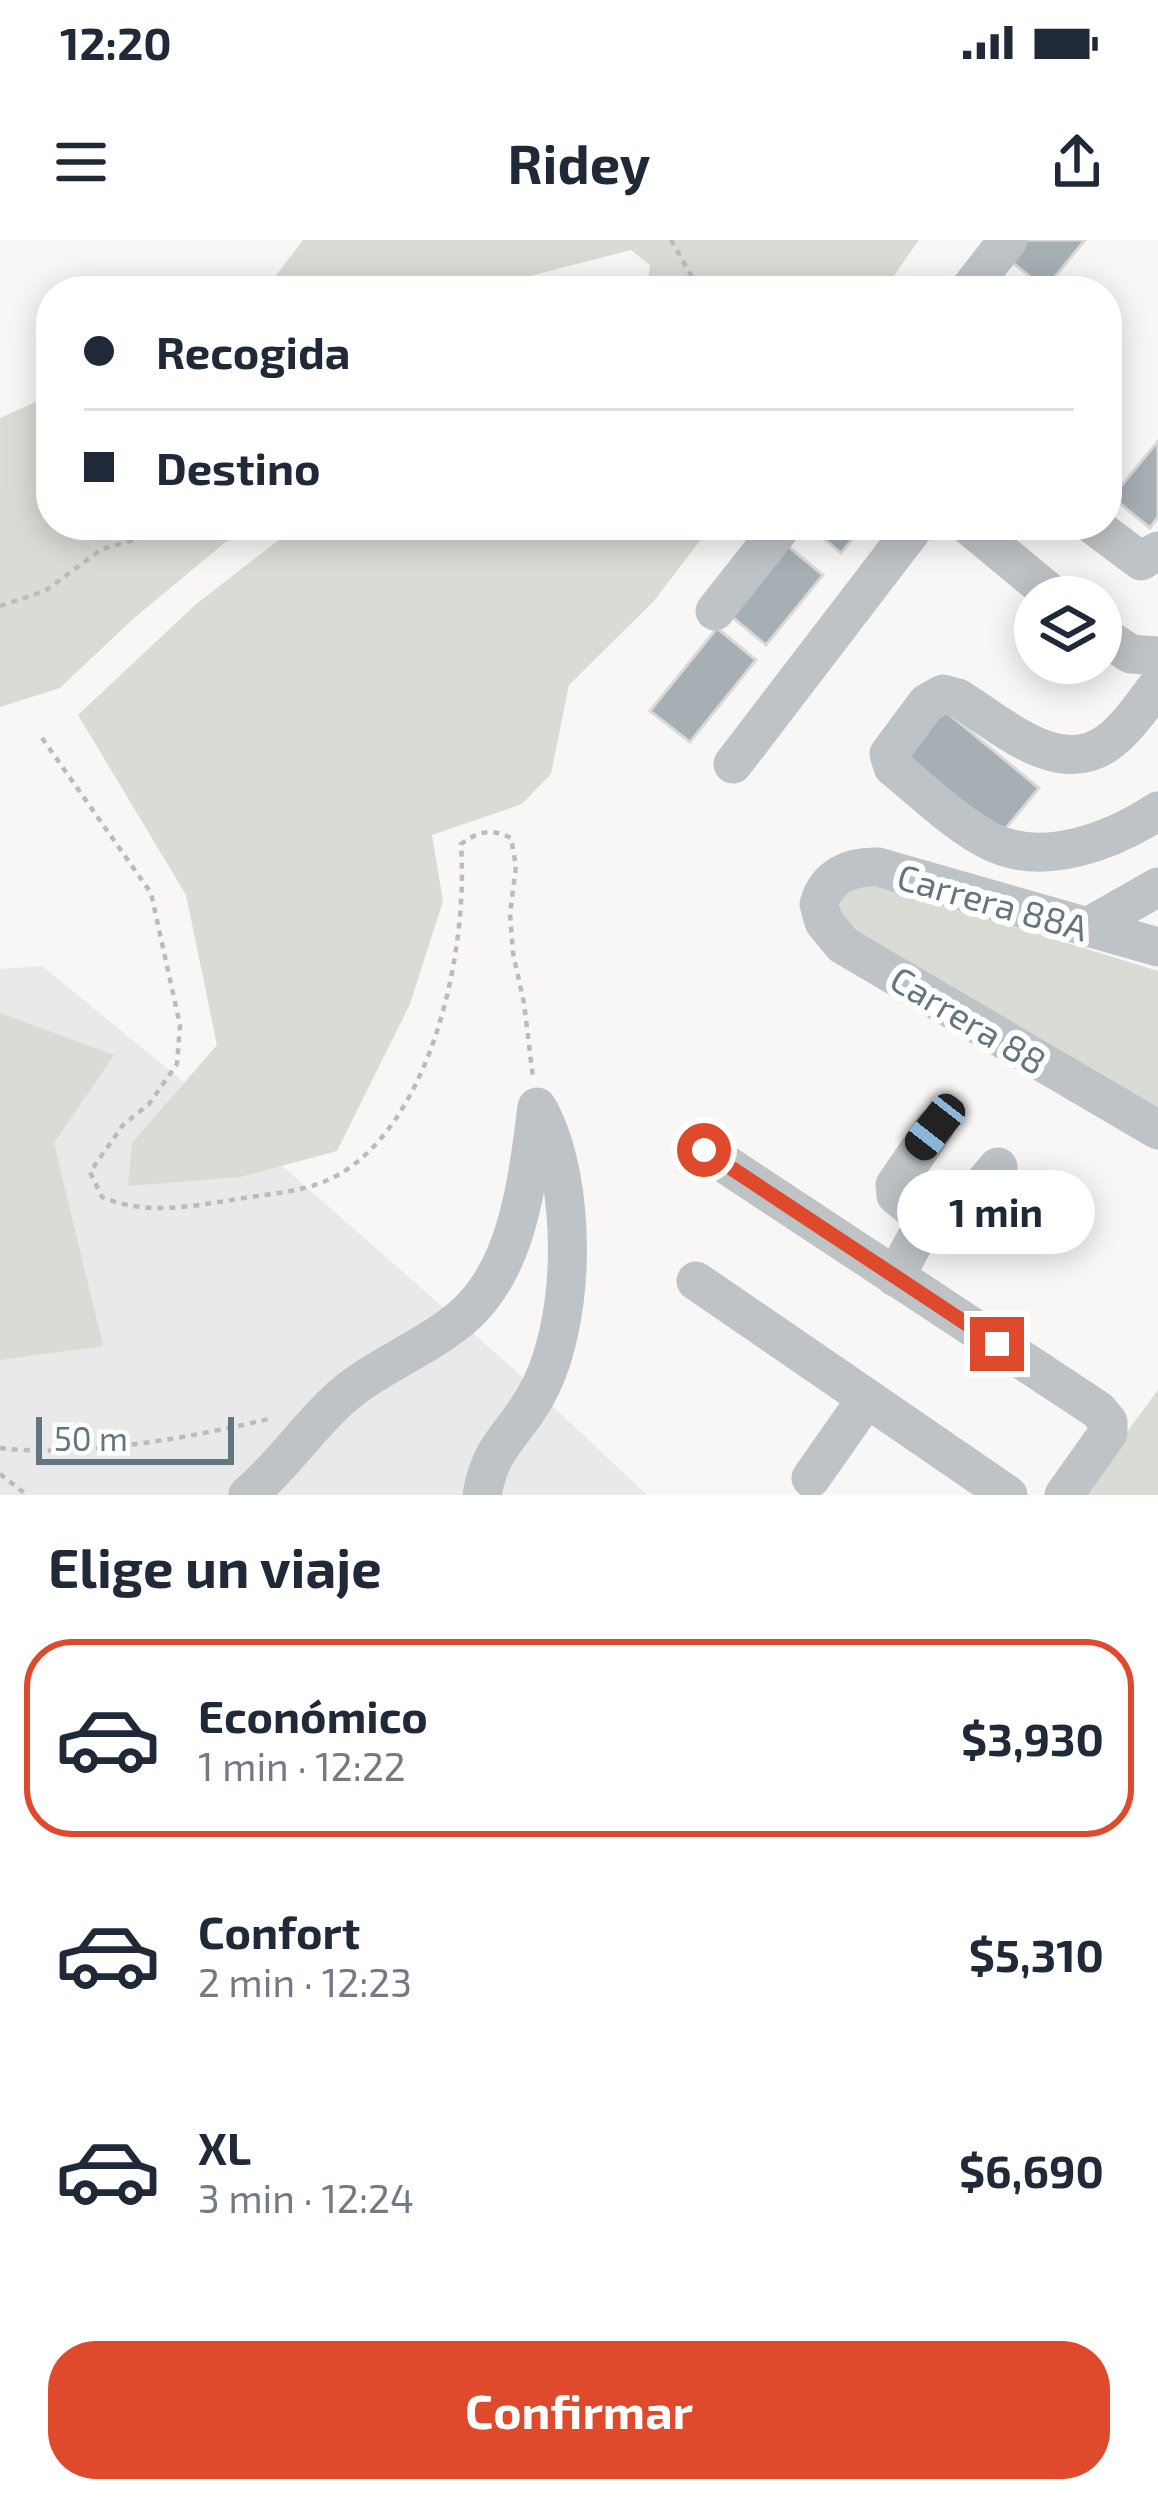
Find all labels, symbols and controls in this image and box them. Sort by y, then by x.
text: 12:20 [60,15,172,69]
icon: menu [48,129,114,195]
icon: share [1044,129,1110,195]
text: Ridey [508,130,650,195]
text: Recogida [156,324,351,378]
text: Destino [156,440,320,494]
map controls [1014,576,1122,684]
button: layers [1014,576,1122,684]
street label: Carrera 88A [893,853,1094,949]
street label: Carrera 88 [883,956,1055,1082]
car [899,1088,971,1166]
route start [677,1123,731,1177]
callout: 1 min [898,1170,1096,1254]
text: 1 min [949,1188,1043,1235]
route end [970,1317,1024,1371]
scale bar [36,1411,234,1464]
text: 50 m [54,1418,128,1458]
text: Elige un viaje [48,1534,382,1599]
icon: car [54,1684,162,1792]
text: Económico [198,1688,428,1742]
text: $3,930 [961,1711,1104,1765]
text: 1 min · 12:22 [198,1742,406,1789]
icon: car [54,1900,162,2008]
text: Confort [198,1904,360,1958]
text: $5,310 [969,1927,1104,1981]
text: 2 min · 12:23 [198,1958,412,2005]
icon: car [54,2116,162,2224]
text: XL [198,2120,251,2174]
text: $6,690 [959,2143,1104,2197]
text: 3 min · 12:24 [198,2174,414,2221]
button: Confirmar [48,2341,1110,2479]

